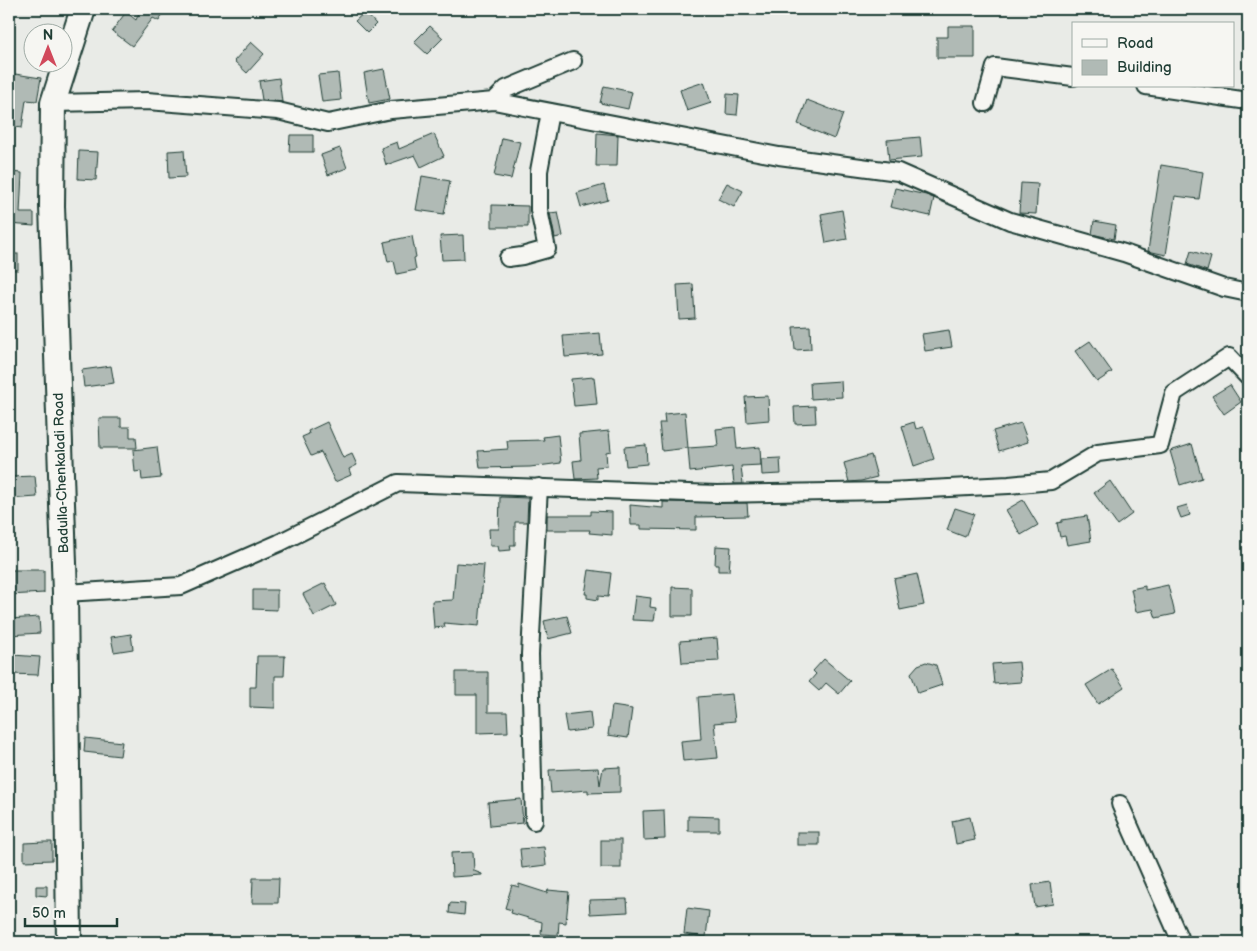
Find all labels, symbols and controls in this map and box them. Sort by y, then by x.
north arrow [22,22,72,72]
legend [1072,22,1234,88]
text: N [43,27,53,44]
text: Road [1117,34,1153,53]
text: Building [1117,58,1172,77]
street label: Badulla-Chenkaladi Road [50,392,72,554]
scale bar [25,896,118,928]
text: 50 m [32,904,66,923]

